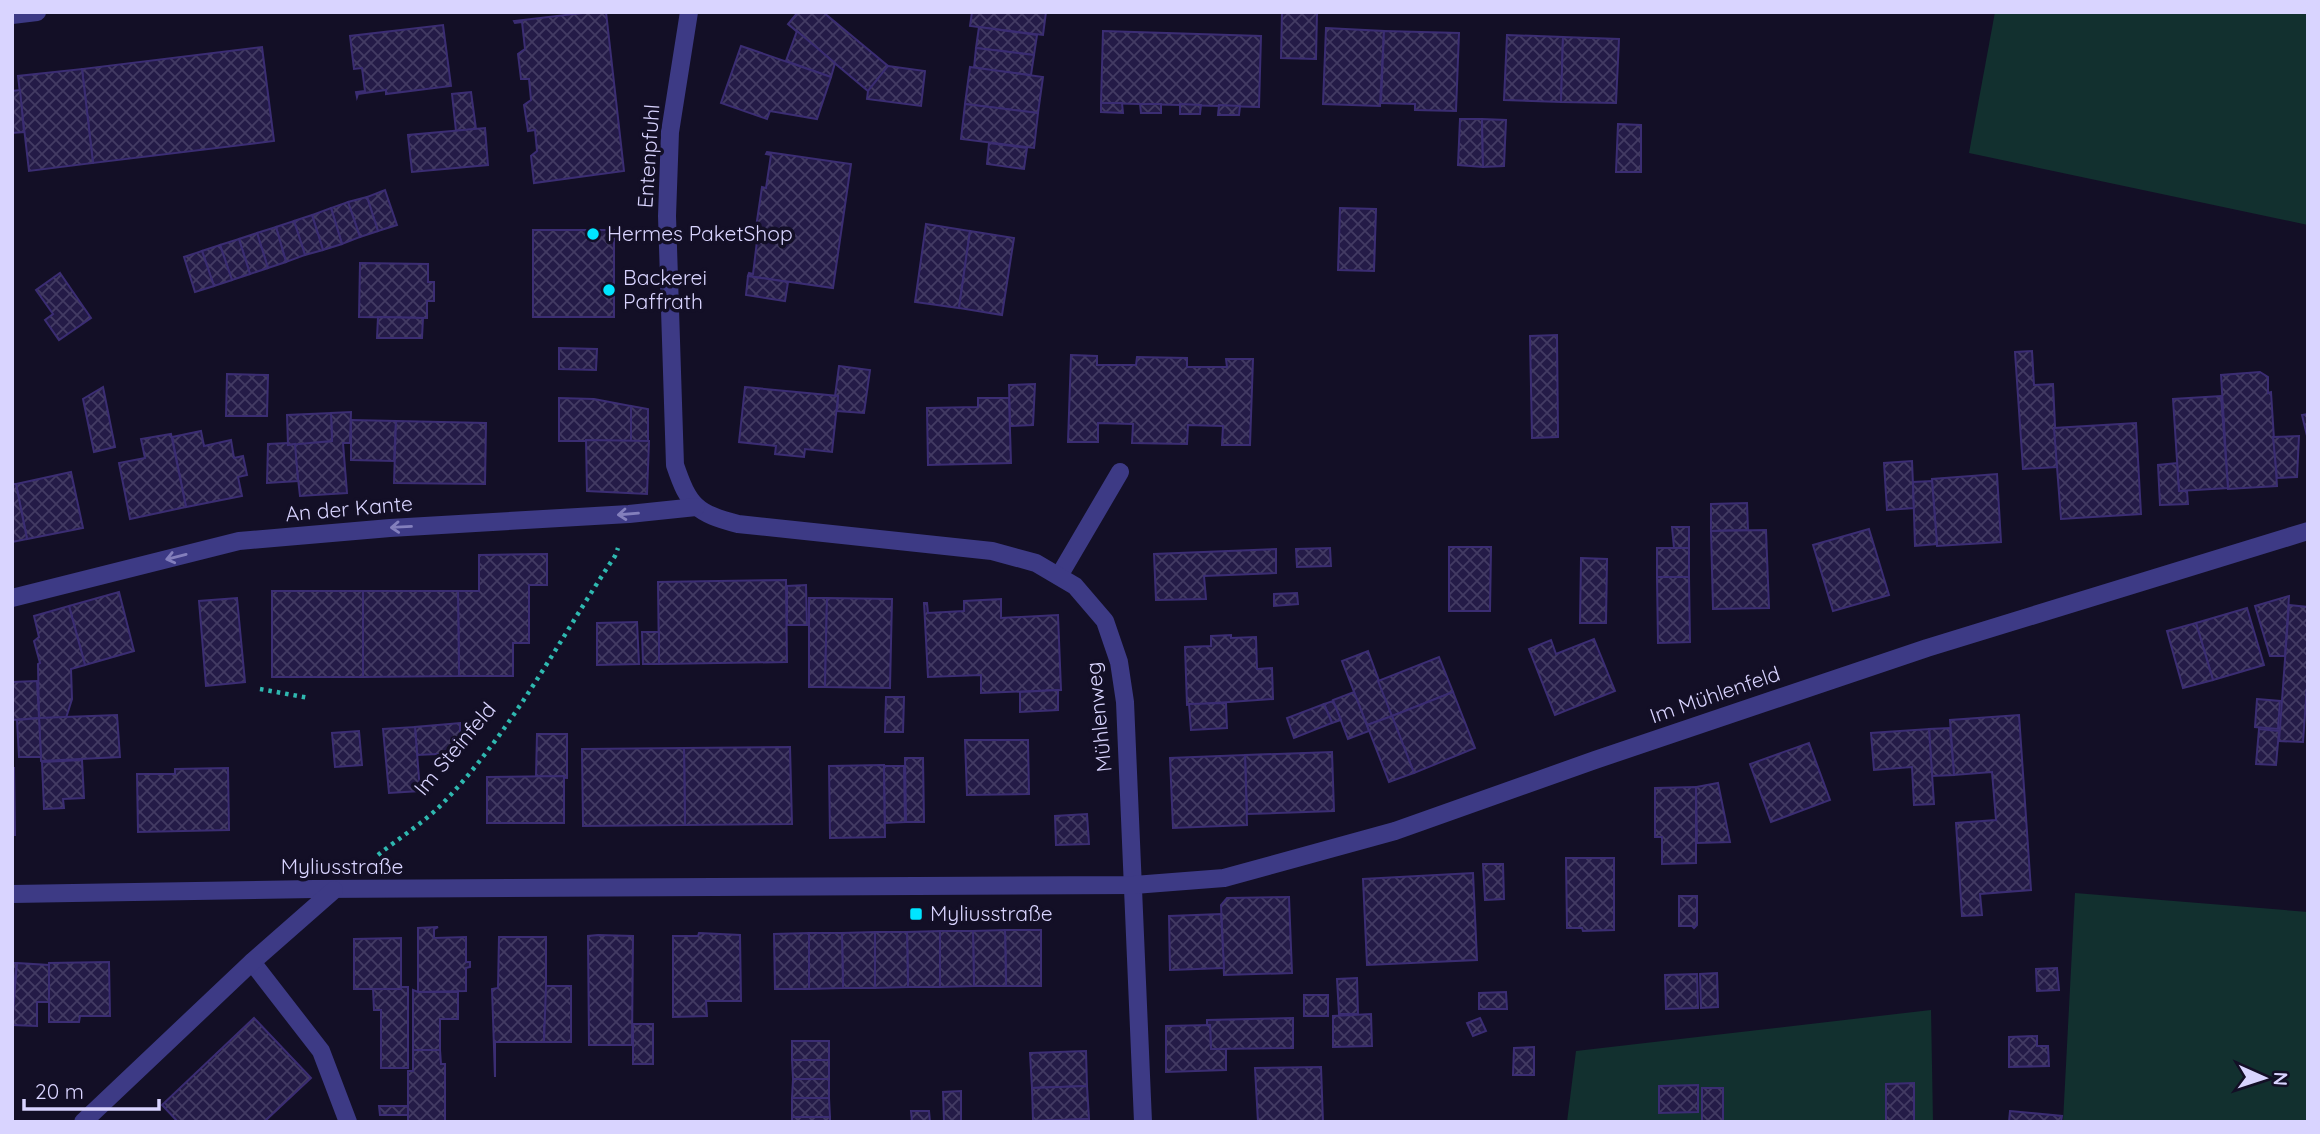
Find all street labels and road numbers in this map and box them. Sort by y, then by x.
street label: Entenpfuhl [631,103,665,209]
street label: An der Kante [284,489,414,527]
street label: Im Mühlenfeld [1646,660,1783,728]
street label: Mühlenweg [1079,661,1117,773]
street label: Im Steinfeld [408,697,501,800]
street label: Myliusstraße [281,853,403,879]

